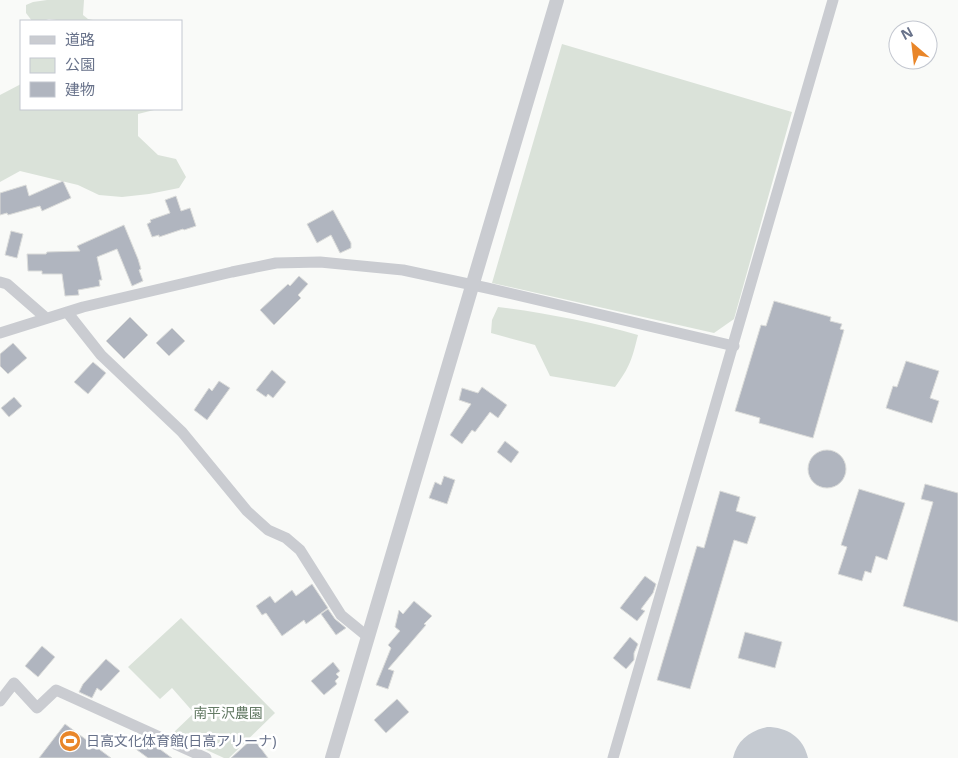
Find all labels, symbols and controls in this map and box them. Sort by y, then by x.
legend [20,20,182,110]
north arrow [888,20,938,70]
text: N [897,22,916,44]
text: 道路 [65,29,95,49]
text: 公園 [65,54,95,74]
text: 建物 [65,79,95,99]
park label: 南平沢農園 [193,703,263,722]
sports icon: 日高文化体育館(日高アリーナ) [58,729,82,753]
place label: 日高文化体育館(日高アリーナ) [86,731,276,750]

